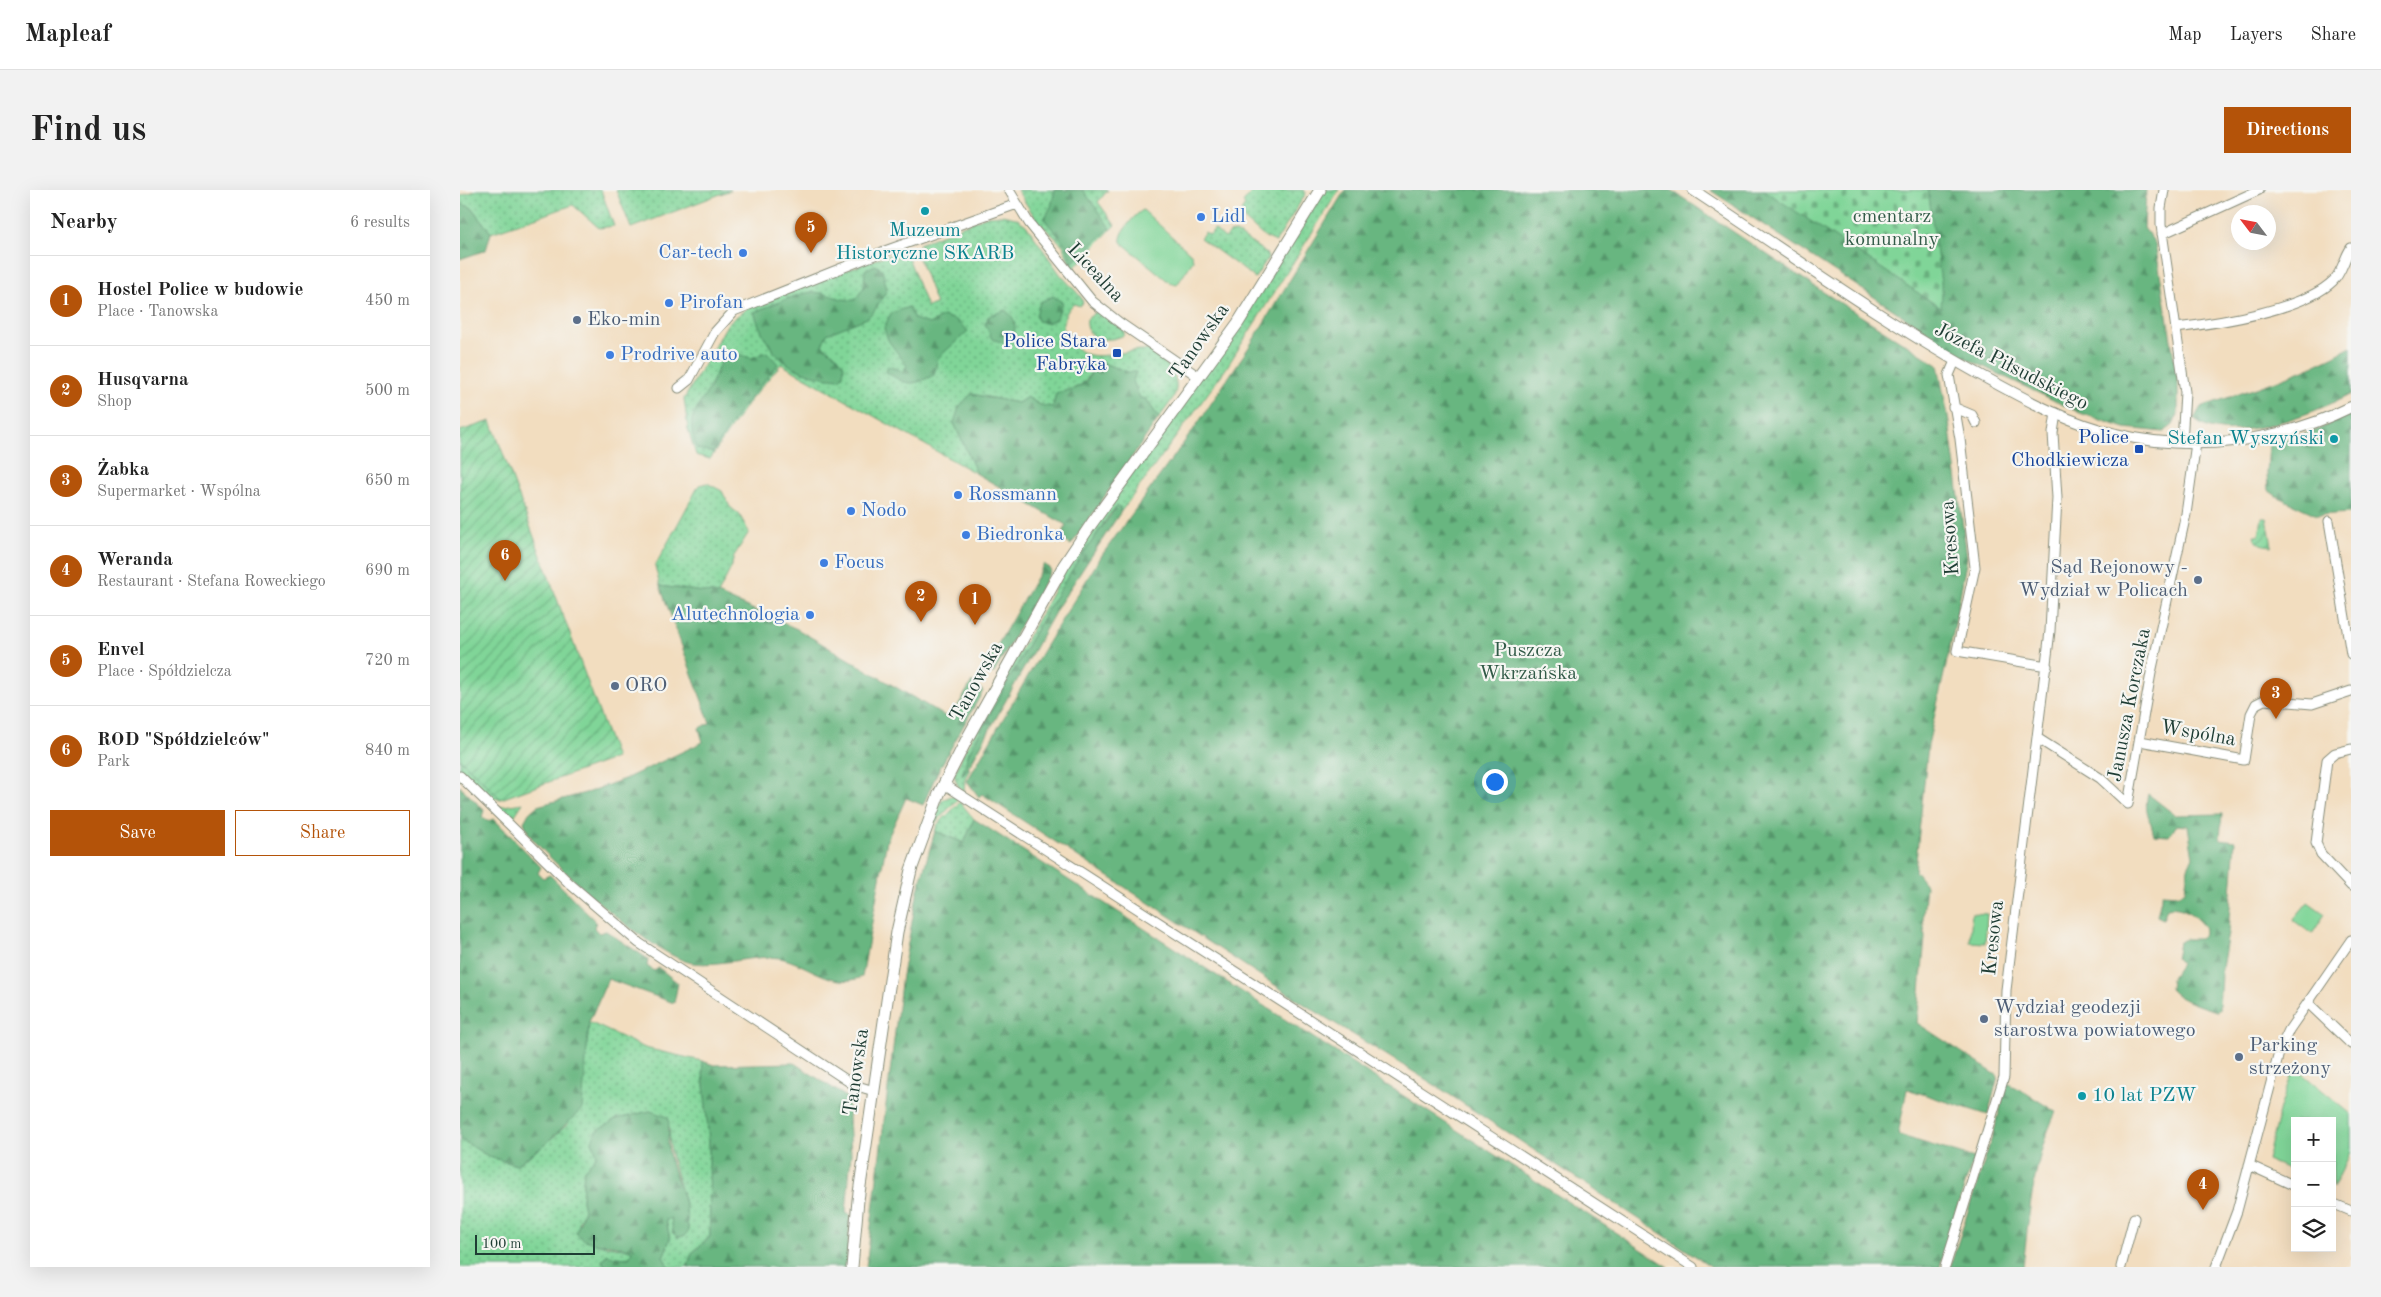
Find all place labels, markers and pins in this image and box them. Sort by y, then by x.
marker: Muzeum Historyczne SKARB [919,205,931,217]
place label: Lidl [1211,207,1246,227]
marker: Lidl [1195,211,1207,223]
pin: 5 [795,212,827,253]
place label: Muzeum Historyczne SKARB [836,221,1014,264]
place label: Car-tech [658,243,733,263]
marker: Car-tech [737,247,749,259]
place label: Pirofan [679,293,744,313]
marker: Pirofan [663,297,675,309]
place label: Eko-min [587,310,661,330]
marker: Eko-min [571,314,583,326]
place label: Police Stara Fabryka [1003,332,1107,375]
place label: Prodrive auto [620,345,738,365]
marker: Police Stara Fabryka [1111,347,1123,359]
marker: Prodrive auto [604,349,616,361]
place label: Police Chodkiewicza [2011,428,2129,471]
place label: Stefan Wyszyński [2167,429,2324,449]
marker: Stefan Wyszyński [2328,433,2340,445]
marker: Police Chodkiewicza [2133,443,2145,455]
place label: Rossmann [968,485,1057,505]
marker: Rossmann [952,489,964,501]
place label: Nodo [861,501,907,521]
marker: Nodo [845,505,857,517]
place label: Biedronka [976,525,1064,545]
marker: Biedronka [960,529,972,541]
pin: 6 [489,540,521,581]
place label: Focus [834,553,884,573]
marker: Focus [818,557,830,569]
place label: Sąd Rejonowy - Wydział w Policach [2019,558,2188,601]
marker: Sąd Rejonowy - Wydział w Policach [2192,574,2204,586]
pin: 2 [905,581,937,622]
pin: 1 [959,584,991,625]
place label: Alutechnologia [671,605,800,625]
marker: Alutechnologia [804,609,816,621]
place label: ORO [625,676,667,696]
pin: 3 [2260,678,2292,719]
marker: ORO [609,680,621,692]
place label: Wydział geodezji starostwa powiatowego [1994,998,2196,1041]
marker: Wydział geodezji starostwa powiatowego [1978,1013,1990,1025]
place label: Parking strzeżony [2249,1036,2331,1079]
marker: Parking strzeżony [2233,1051,2245,1063]
place label: 10 lat PZW [2092,1086,2197,1106]
marker: 10 lat PZW [2076,1090,2088,1102]
pin: 4 [2187,1169,2219,1210]

